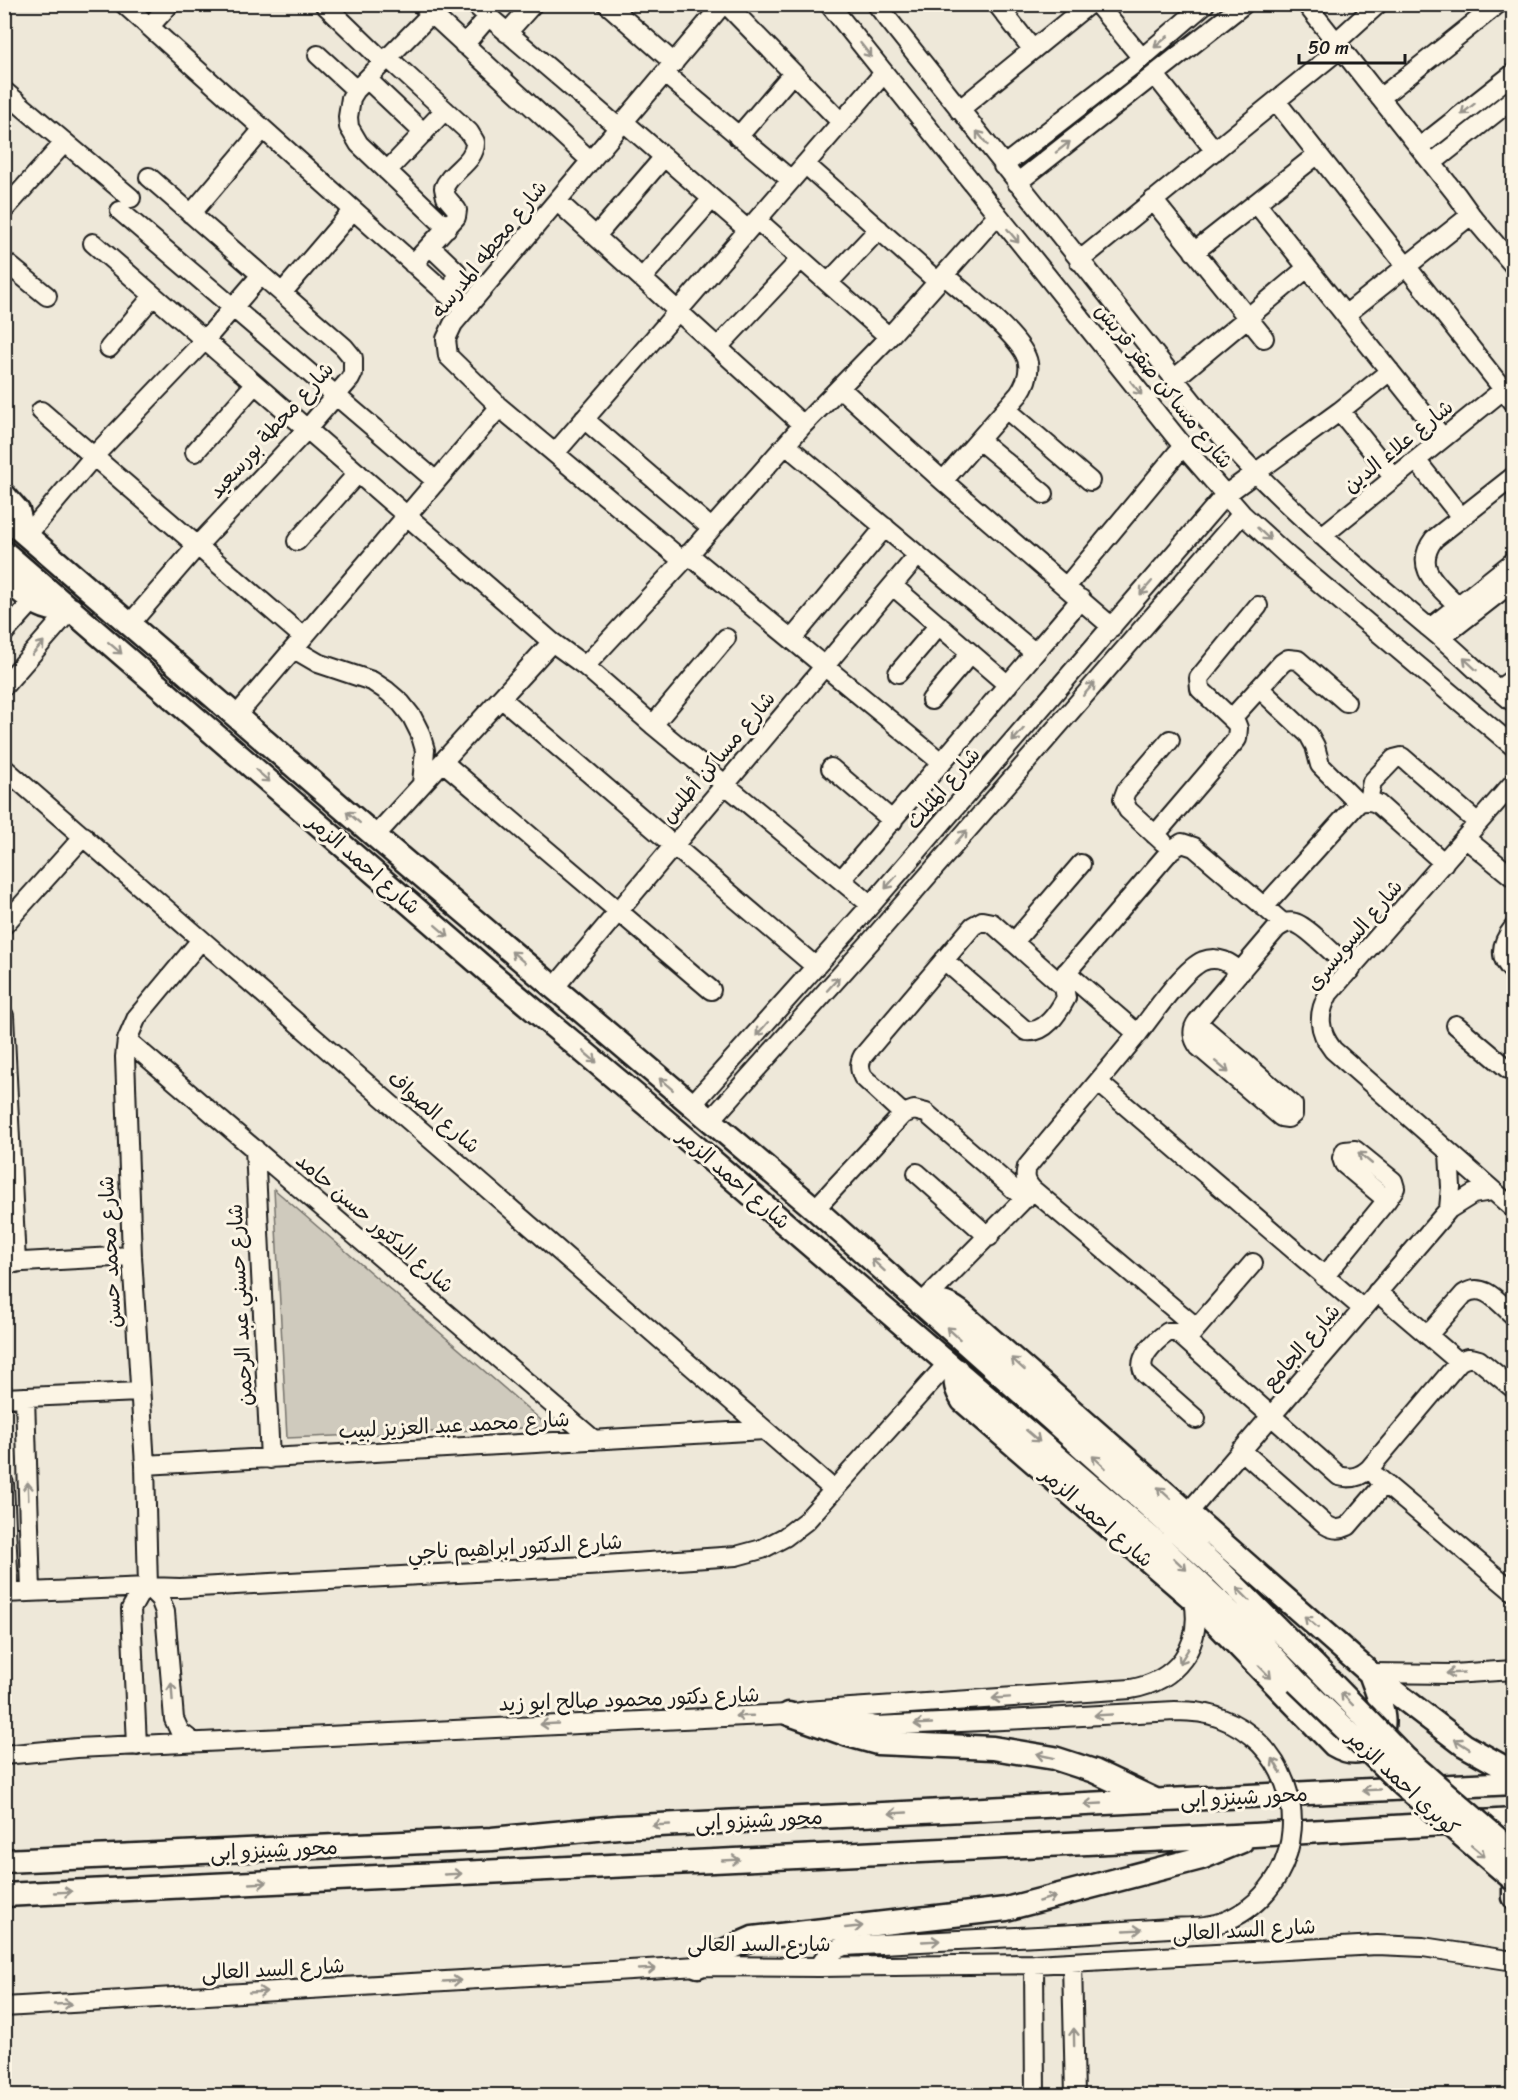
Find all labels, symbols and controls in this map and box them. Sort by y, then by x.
scale bar [1299,27,1406,65]
text: 50 m [1308,32,1349,64]
one-way arrow [1154,35,1169,49]
one-way arrow [859,42,872,58]
one-way arrow [1461,102,1476,116]
one-way arrow [975,131,988,147]
one-way arrow [1055,141,1071,154]
street label: شارع محطه المدرسه [421,171,557,327]
one-way arrow [1007,228,1020,244]
street label: شارع مساكن صقر قريش [1085,294,1243,478]
street label: شارع محطة بورسعيد [198,352,344,508]
one-way arrow [1129,379,1142,395]
street label: شارع علاء الدين [1334,389,1462,503]
one-way arrow [1256,527,1271,541]
one-way arrow [1139,580,1153,595]
one-way arrow [31,641,45,656]
one-way arrow [107,641,122,655]
one-way arrow [1463,657,1478,671]
street label: شارع مساكن أطلس [651,682,785,832]
one-way arrow [1082,682,1096,697]
one-way arrow [1012,727,1025,743]
street label: شارع المثلث [896,738,990,838]
one-way arrow [255,769,271,782]
street label: شارع احمد الزمر [297,802,430,924]
one-way arrow [346,810,361,824]
one-way arrow [954,830,968,845]
street label: شارع السويسرى [1295,870,1413,1000]
one-way arrow [884,874,898,889]
one-way arrow [434,924,449,938]
one-way arrow [511,950,526,964]
one-way arrow [826,976,840,991]
one-way arrow [755,1021,769,1036]
one-way arrow [582,1050,597,1064]
street label: شارع الصواف [379,1060,489,1164]
one-way arrow [1214,1060,1229,1074]
one-way arrow [659,1077,674,1091]
street label: شارع احمد الزمر [667,1117,800,1239]
street label: شارع الدكتور حسن حامد [287,1143,463,1303]
one-way arrow [1358,1151,1373,1165]
street label: شارع محمد حسن [87,1175,133,1329]
street label: شارع حسني عبد الرحمن [216,1203,264,1407]
one-way arrow [871,1258,886,1272]
street label: شارع الجامع [1252,1295,1350,1399]
one-way arrow [946,1326,961,1340]
one-way arrow [1011,1357,1026,1371]
street label: شارع محمد عبد العزيز لبيب [337,1400,571,1450]
one-way arrow [1025,1429,1040,1443]
street label: شارع احمد الزمر [1030,1455,1163,1577]
one-way arrow [1092,1455,1107,1469]
one-way arrow [22,1481,34,1501]
one-way arrow [1157,1486,1172,1500]
street label: شارع الدكتور ابراهيم ناجي [407,1522,623,1572]
one-way arrow [1172,1557,1187,1571]
one-way arrow [1235,1586,1250,1601]
one-way arrow [1304,1615,1319,1629]
one-way arrow [1178,1647,1190,1664]
one-way arrow [1257,1664,1272,1679]
one-way arrow [1446,1668,1466,1679]
street label: شارع دكتور محمود صالح ابو زيد [498,1675,760,1723]
one-way arrow [166,1683,177,1702]
one-way arrow [992,1692,1012,1703]
one-way arrow [1340,1692,1354,1707]
one-way arrow [1093,1709,1113,1720]
one-way arrow [735,1710,755,1722]
one-way arrow [914,1718,934,1729]
street label: كوبري احمد الزمر [1336,1718,1469,1846]
one-way arrow [540,1719,560,1730]
one-way arrow [1455,1738,1471,1750]
one-way arrow [1036,1749,1055,1761]
one-way arrow [1271,1758,1283,1775]
street label: محور شينزو ابى [1179,1775,1309,1819]
one-way arrow [1362,1785,1382,1796]
street label: محور شينزو ابى [694,1798,824,1842]
one-way arrow [1083,1798,1103,1809]
one-way arrow [888,1808,908,1819]
one-way arrow [652,1819,672,1830]
street label: محور شينزو ابى [209,1828,339,1872]
one-way arrow [1470,1844,1486,1857]
one-way arrow [721,1855,741,1866]
one-way arrow [442,1868,462,1879]
one-way arrow [247,1877,267,1888]
one-way arrow [52,1886,72,1897]
one-way arrow [1037,1892,1056,1904]
street label: شارع السد العالى [1171,1907,1317,1953]
one-way arrow [843,1921,863,1932]
street label: شارع السد العالى [687,1925,831,1963]
one-way arrow [1122,1925,1142,1936]
one-way arrow [921,1936,941,1947]
street label: شارع السد العالى [200,1946,346,1992]
one-way arrow [636,1963,656,1974]
one-way arrow [442,1975,462,1986]
one-way arrow [247,1987,267,1998]
one-way arrow [52,1998,72,2009]
one-way arrow [1068,2028,1079,2048]

